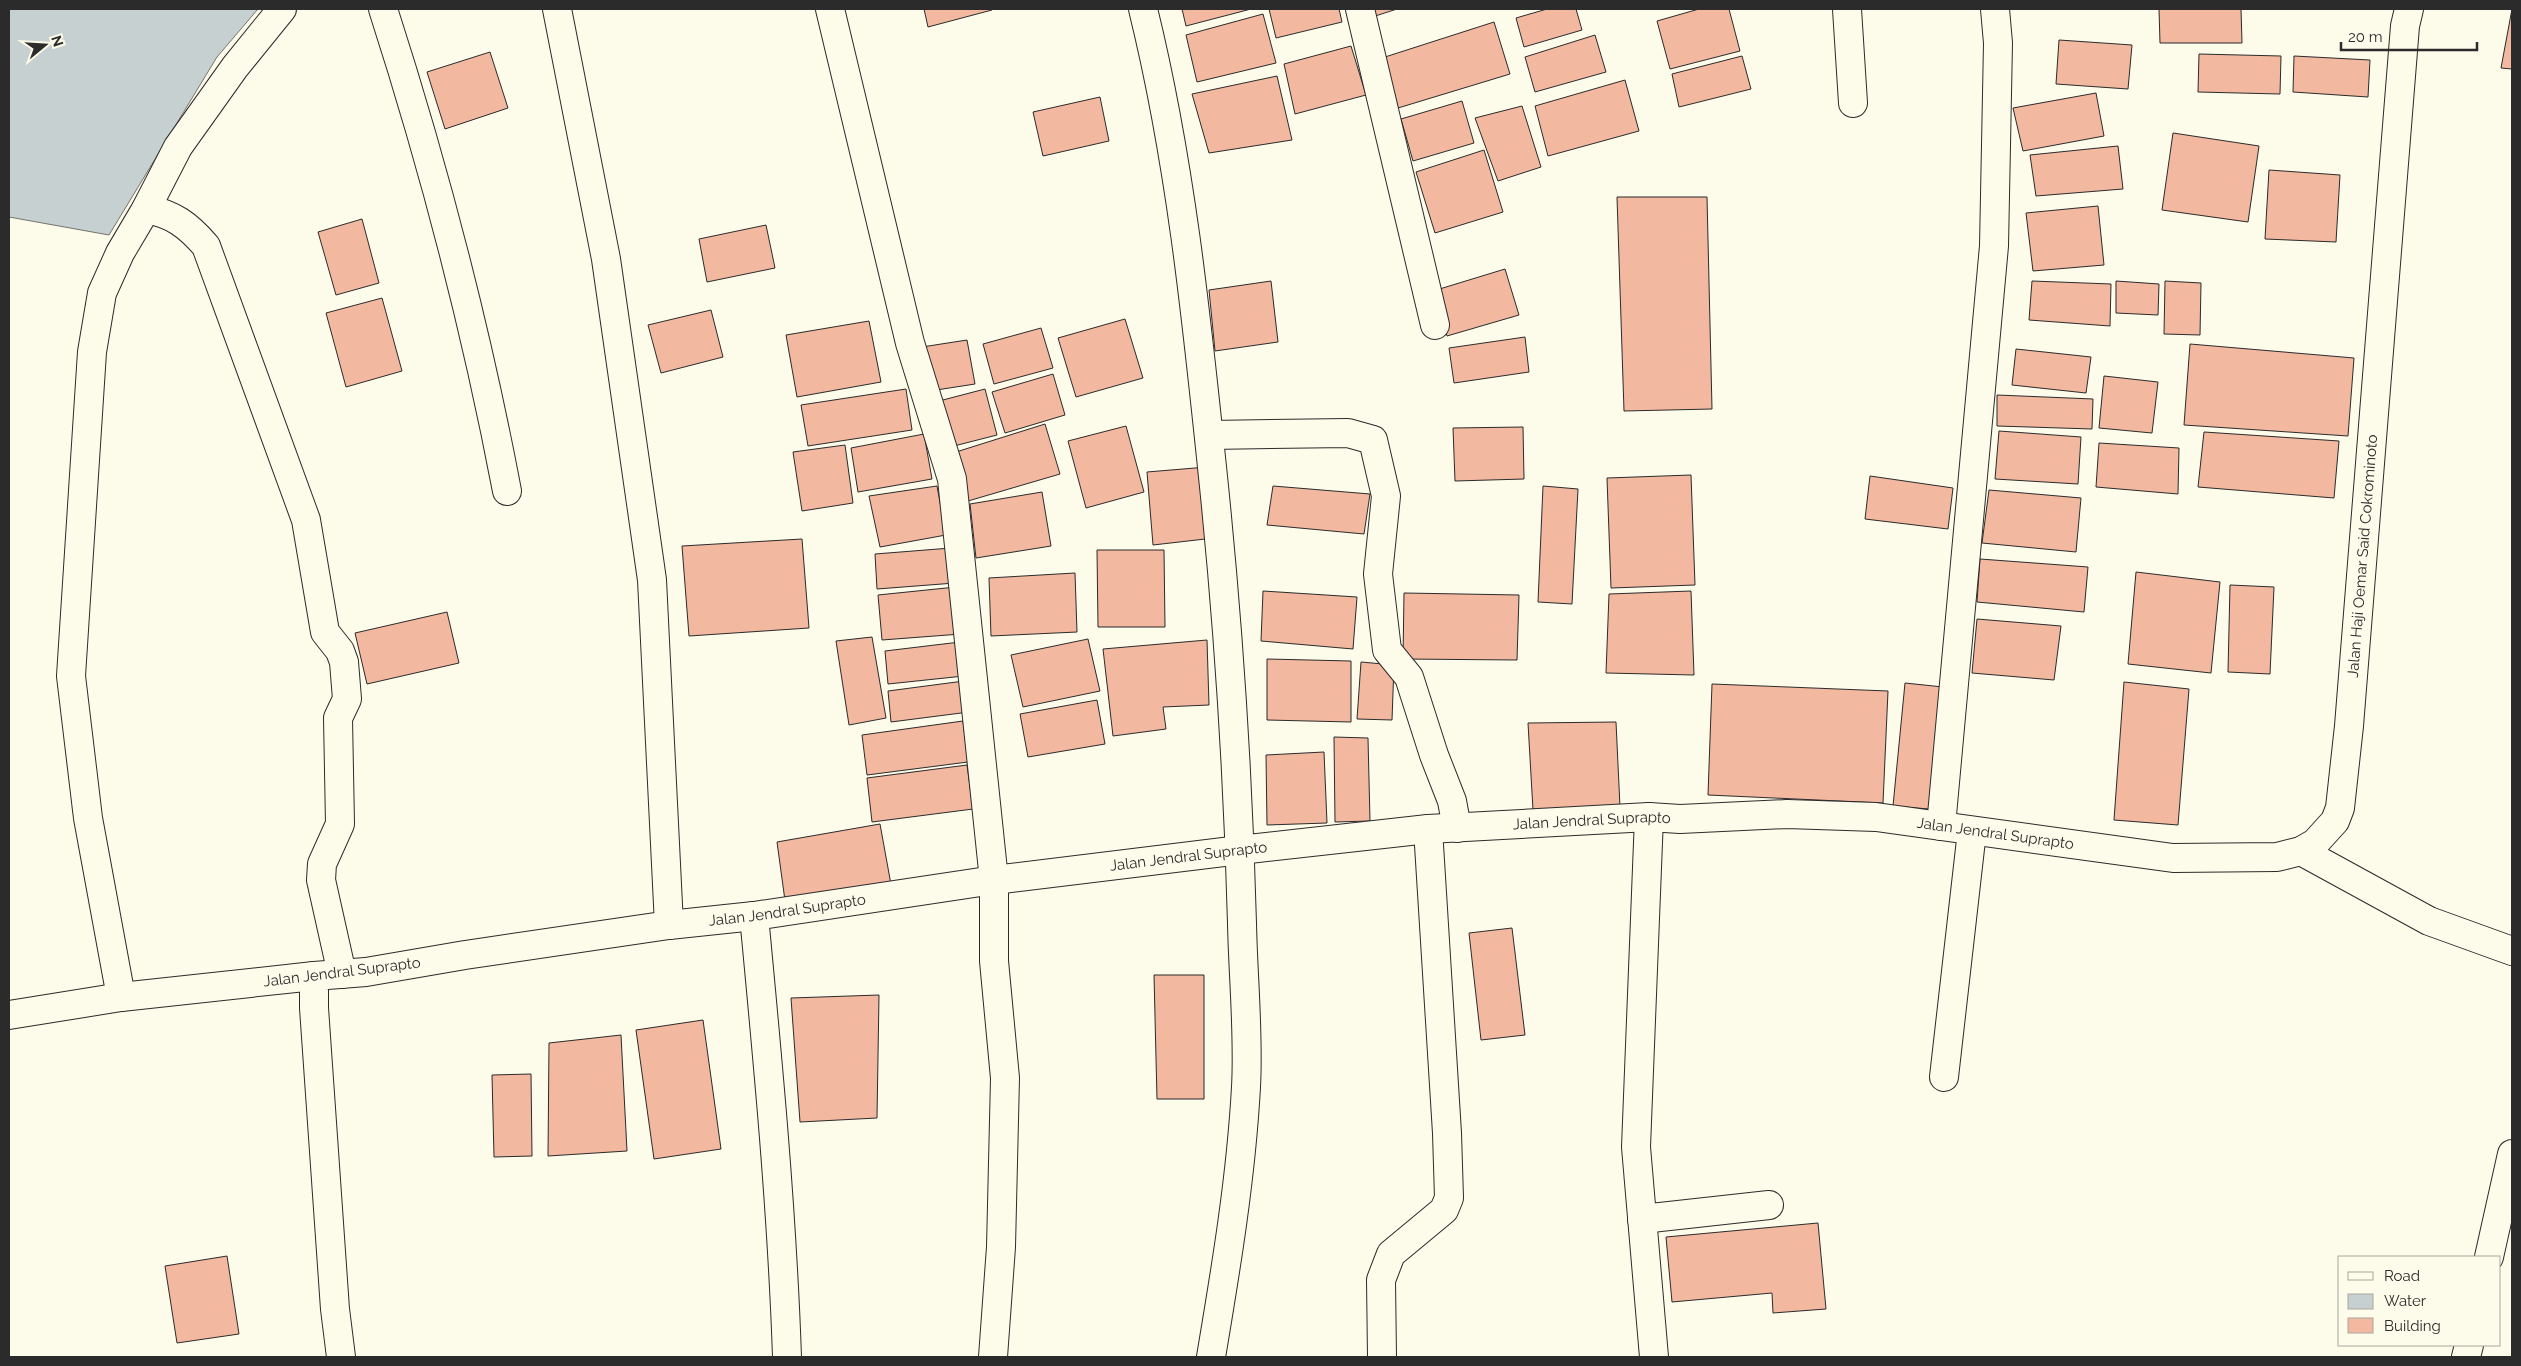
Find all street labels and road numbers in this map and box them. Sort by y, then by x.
street label: Jalan Haji Oemar Said Cokrominoto [2344,434,2381,678]
street label: Jalan Jendral Suprapto [1512,808,1671,833]
street label: Jalan Jendral Suprapto [1916,814,2075,853]
street label: Jalan Jendral Suprapto [1109,838,1268,875]
street label: Jalan Jendral Suprapto [708,890,867,930]
street label: Jalan Jendral Suprapto [262,953,422,991]

